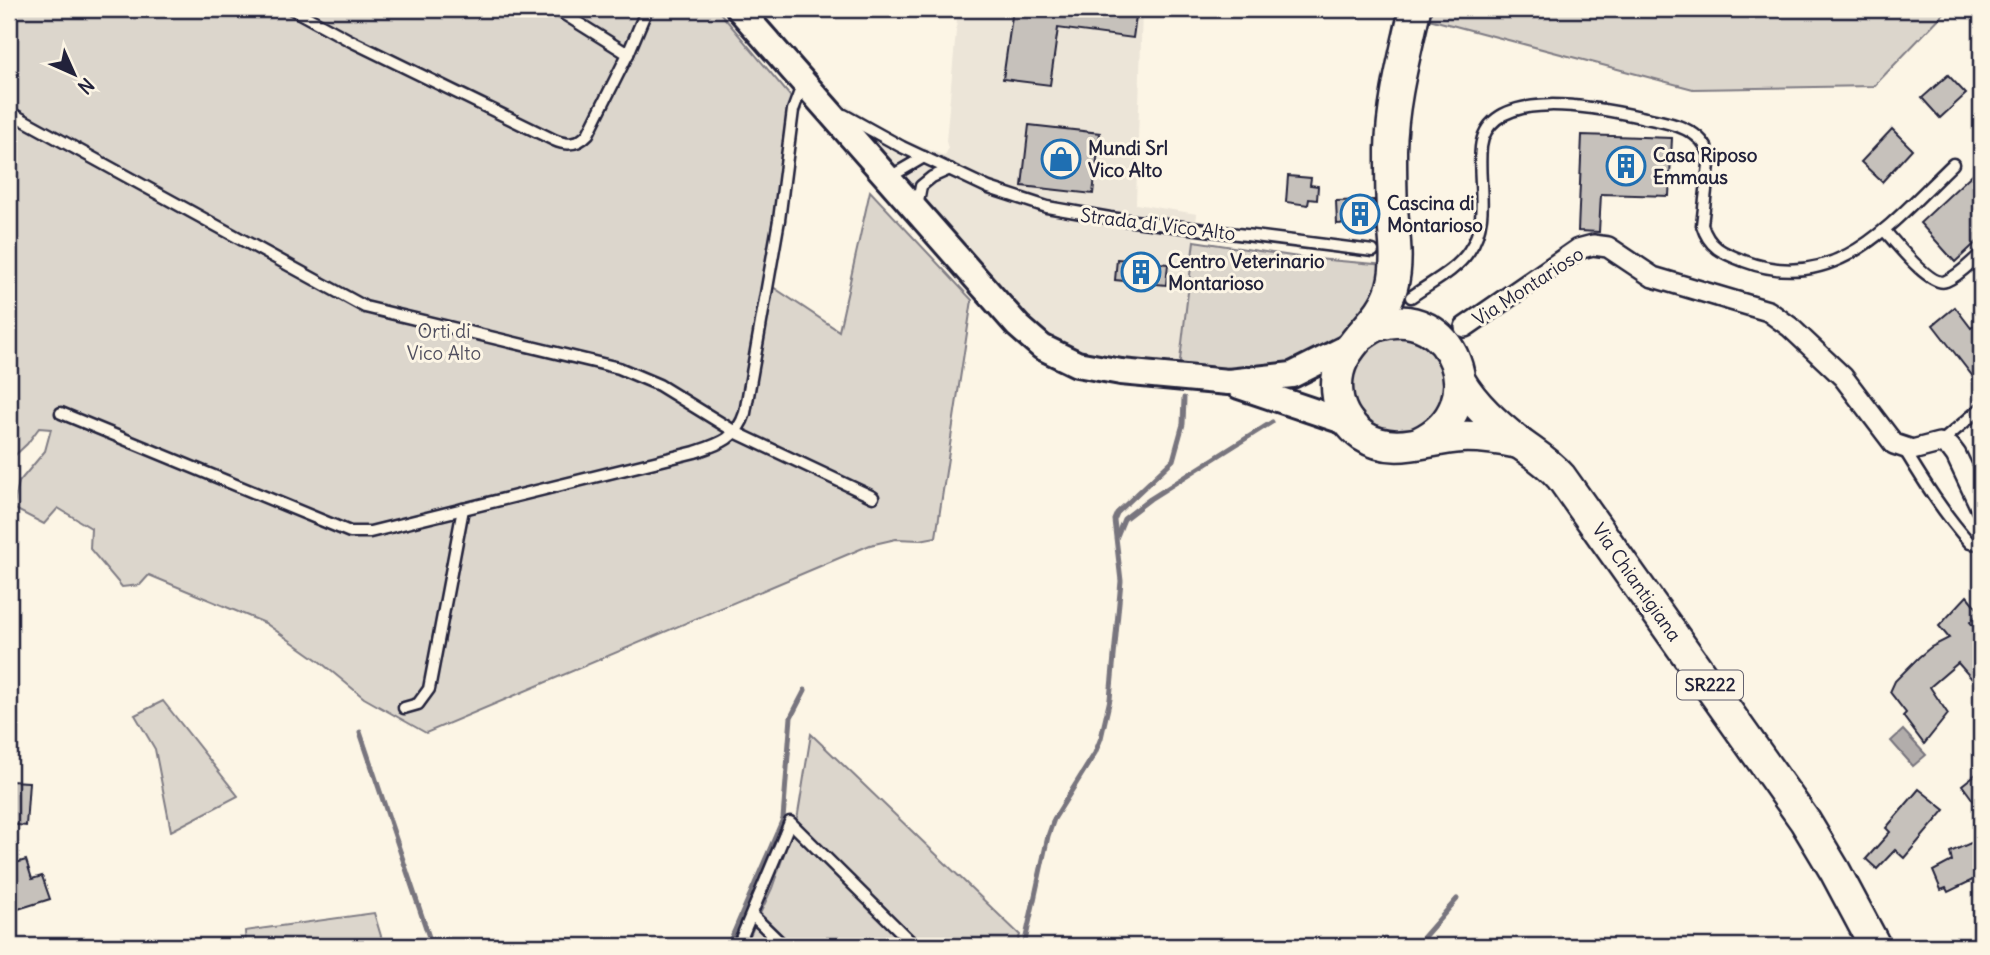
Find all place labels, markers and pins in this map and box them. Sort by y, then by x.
place label: Mundi Srl Vico Alto [1088,136,1168,182]
shop icon: Mundi Srl Vico Alto [1040,138,1082,180]
place label: Casa Riposo Emmaus [1653,143,1758,189]
building icon: Casa Riposo Emmaus [1605,145,1647,187]
place label: Cascina di Montarioso [1387,191,1483,237]
building icon: Cascina di Montarioso [1339,193,1381,235]
place label: Centro Veterinario Montarioso [1168,249,1325,295]
building icon: Centro Veterinario Montarioso [1120,251,1162,293]

